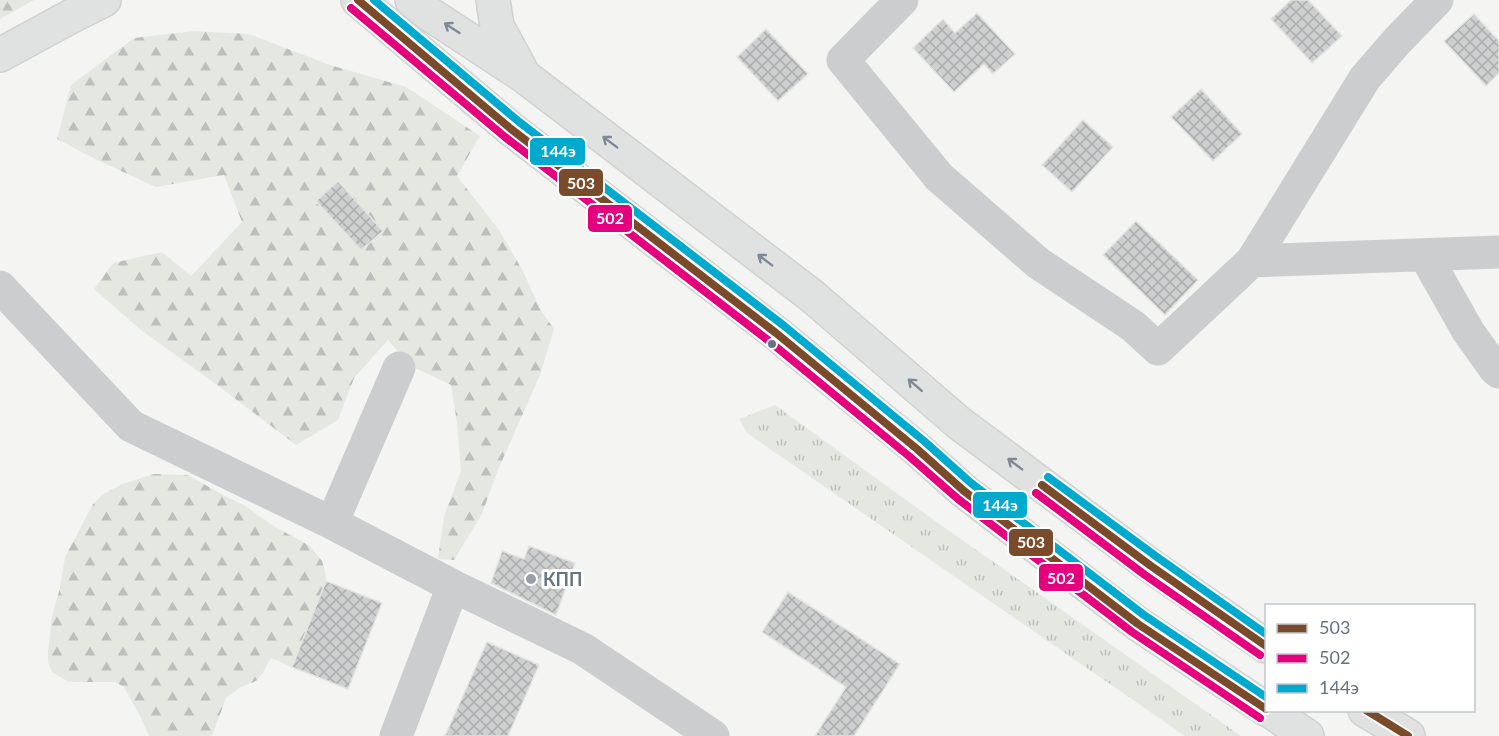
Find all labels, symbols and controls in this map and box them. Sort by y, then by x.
one-way arrow [444,22,461,34]
one-way arrow [603,135,619,148]
line badge: 144э [529,137,586,166]
text: 144э [540,141,576,160]
line badge: 503 [558,168,604,197]
text: 503 [567,173,595,192]
line badge: 502 [587,204,633,233]
text: 502 [596,208,624,227]
one-way arrow [758,254,774,267]
unlabelled marker [766,338,778,350]
one-way arrow [908,378,923,392]
one-way arrow [1007,458,1023,471]
line badge: 144э [972,491,1028,519]
text: 144э [982,495,1018,514]
line badge: 503 [1008,528,1054,557]
text: 503 [1017,532,1045,551]
line badge: 502 [1038,563,1084,592]
place label: КПП [543,568,582,590]
text: 502 [1047,568,1075,587]
marker: КПП [524,572,538,586]
legend [1265,604,1475,712]
text: 503 [1319,616,1350,638]
text: 502 [1319,646,1350,668]
text: 144э [1319,676,1359,698]

